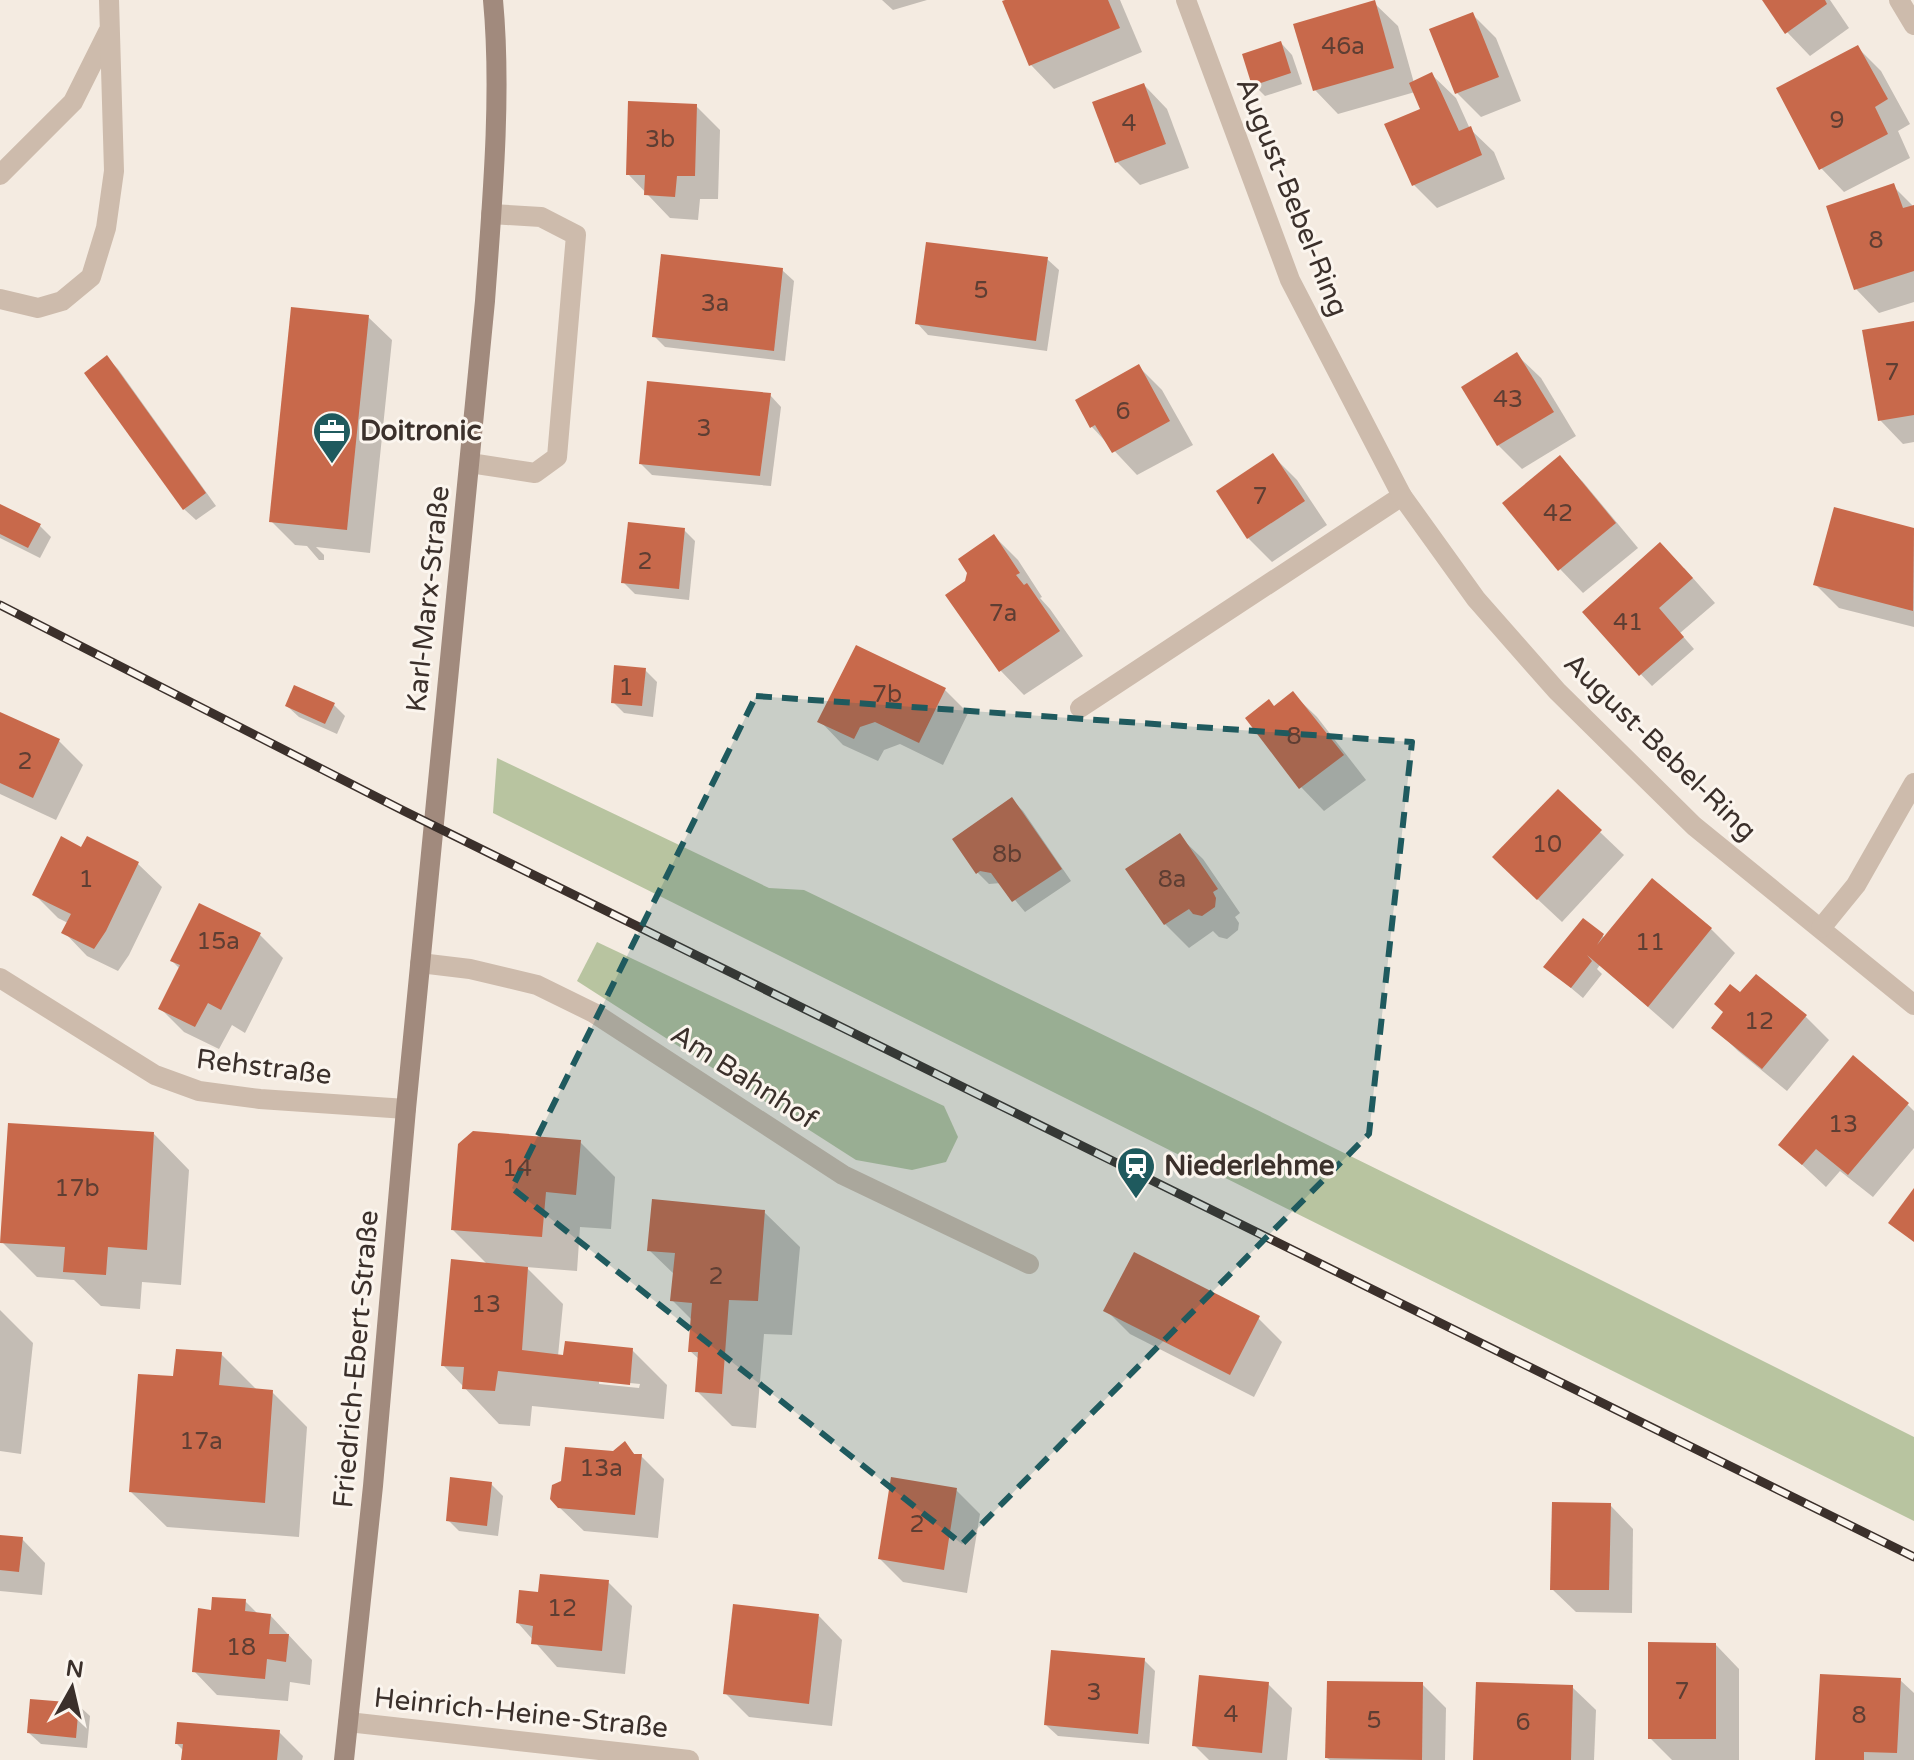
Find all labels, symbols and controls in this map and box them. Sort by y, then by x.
house number: 46a [1321,32,1365,61]
street label: August-Bebel-Ring [1229,73,1355,321]
house number: 9 [1829,106,1845,135]
house number: 4 [1121,109,1137,138]
house number: 3b [645,125,675,154]
house number: 8 [1868,226,1884,255]
house number: 5 [973,276,989,305]
house number: 3a [701,289,729,318]
house number: 7 [1884,358,1900,387]
house number: 43 [1493,385,1523,414]
house number: 6 [1115,397,1131,426]
office icon: Doitronic [311,410,353,465]
place label: Doitronic [360,414,482,448]
house number: 3 [696,414,712,443]
house number: 7 [1252,482,1268,511]
street label: Karl-Marx-Straße [399,484,457,714]
house number: 42 [1543,499,1573,528]
house number: 2 [637,547,653,576]
house number: 7a [989,599,1017,628]
house number: 41 [1613,608,1643,637]
street label: August-Bebel-Ring [1557,646,1763,848]
house number: 1 [618,673,634,702]
house number: 7b [872,680,902,709]
house number: 8 [1286,722,1302,751]
house number: 2 [17,747,33,776]
house number: 10 [1532,830,1562,859]
house number: 8b [992,840,1022,869]
house number: 1 [78,865,94,894]
house number: 8a [1158,865,1186,894]
house number: 15a [196,927,240,956]
house number: 11 [1635,928,1665,957]
house number: 12 [1744,1007,1774,1036]
street label: Am Bahnhof [664,1017,824,1137]
street label: Rehstraße [194,1042,334,1092]
house number: 13 [1828,1110,1858,1139]
station icon: Niederlehme [1115,1145,1157,1200]
place label: Niederlehme [1164,1149,1335,1183]
house number: 14 [502,1154,532,1183]
house number: 17b [54,1174,100,1203]
street label: Friedrich-Ebert-Straße [326,1209,386,1509]
house number: 2 [708,1262,724,1291]
house number: 13 [471,1290,501,1319]
house number: 17a [179,1427,223,1456]
house number: 13a [579,1454,623,1483]
house number: 2 [909,1510,925,1539]
house number: 12 [547,1594,577,1623]
house number: 18 [226,1633,256,1662]
north arrow [32,1648,112,1728]
text: N [64,1655,85,1683]
house number: 7 [1674,1677,1690,1706]
house number: 3 [1086,1678,1102,1707]
street label: Heinrich-Heine-Straße [372,1681,670,1745]
house number: 4 [1223,1700,1239,1729]
house number: 8 [1851,1701,1867,1730]
house number: 5 [1366,1706,1382,1735]
house number: 6 [1515,1708,1531,1737]

